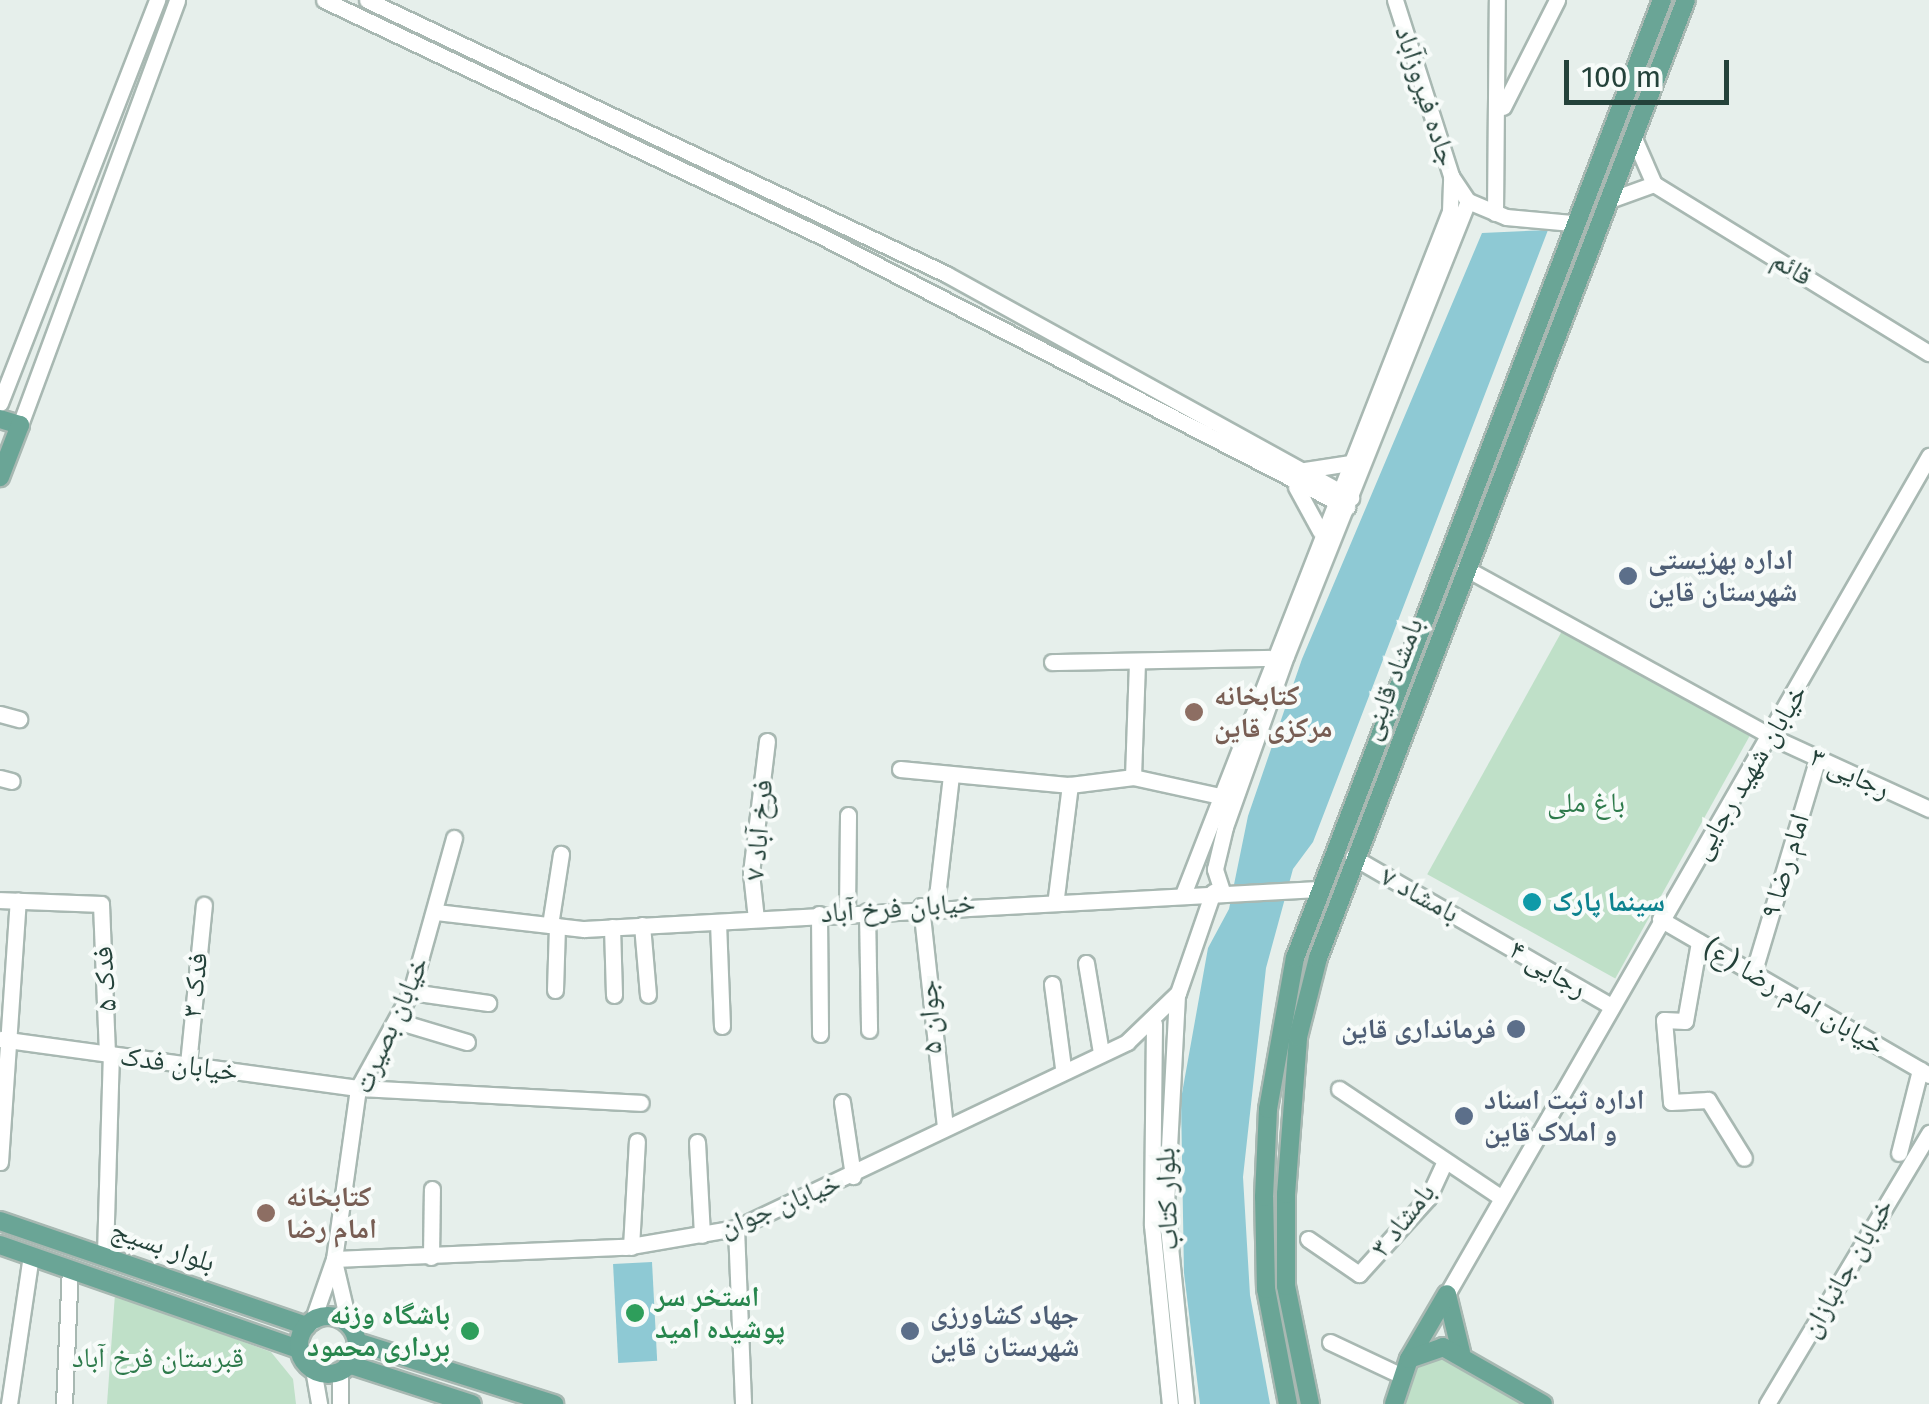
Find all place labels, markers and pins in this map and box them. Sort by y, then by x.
place label: اداره بهزیستی شهرستان قاین [1648,543,1797,609]
marker: اداره بهزیستی شهرستان قاین [1617,565,1639,587]
place label: کتابخانه مرکزی قاین [1214,679,1333,745]
marker: کتابخانه مرکزی قاین [1183,701,1205,723]
place label: سینما پارک [1552,885,1665,919]
marker: سینما پارک [1521,891,1543,913]
place label: فرمانداری قاین [1341,1012,1496,1046]
marker: فرمانداری قاین [1505,1018,1527,1040]
place label: اداره ثبت اسناد و املاک قاین [1484,1083,1644,1149]
marker: اداره ثبت اسناد و املاک قاین [1453,1105,1475,1127]
place label: کتابخانه امام رضا [286,1180,377,1246]
marker: کتابخانه امام رضا [255,1202,277,1224]
place label: استخر سر پوشیده امید [655,1280,785,1346]
place label: باشگاه وزنه برداری محمود [307,1298,450,1364]
place label: جهاد کشاورزی شهرستان قاین [930,1298,1079,1364]
marker: استخر سر پوشیده امید [624,1302,646,1324]
marker: باشگاه وزنه برداری محمود [459,1320,481,1342]
marker: جهاد کشاورزی شهرستان قاین [899,1320,921,1342]

